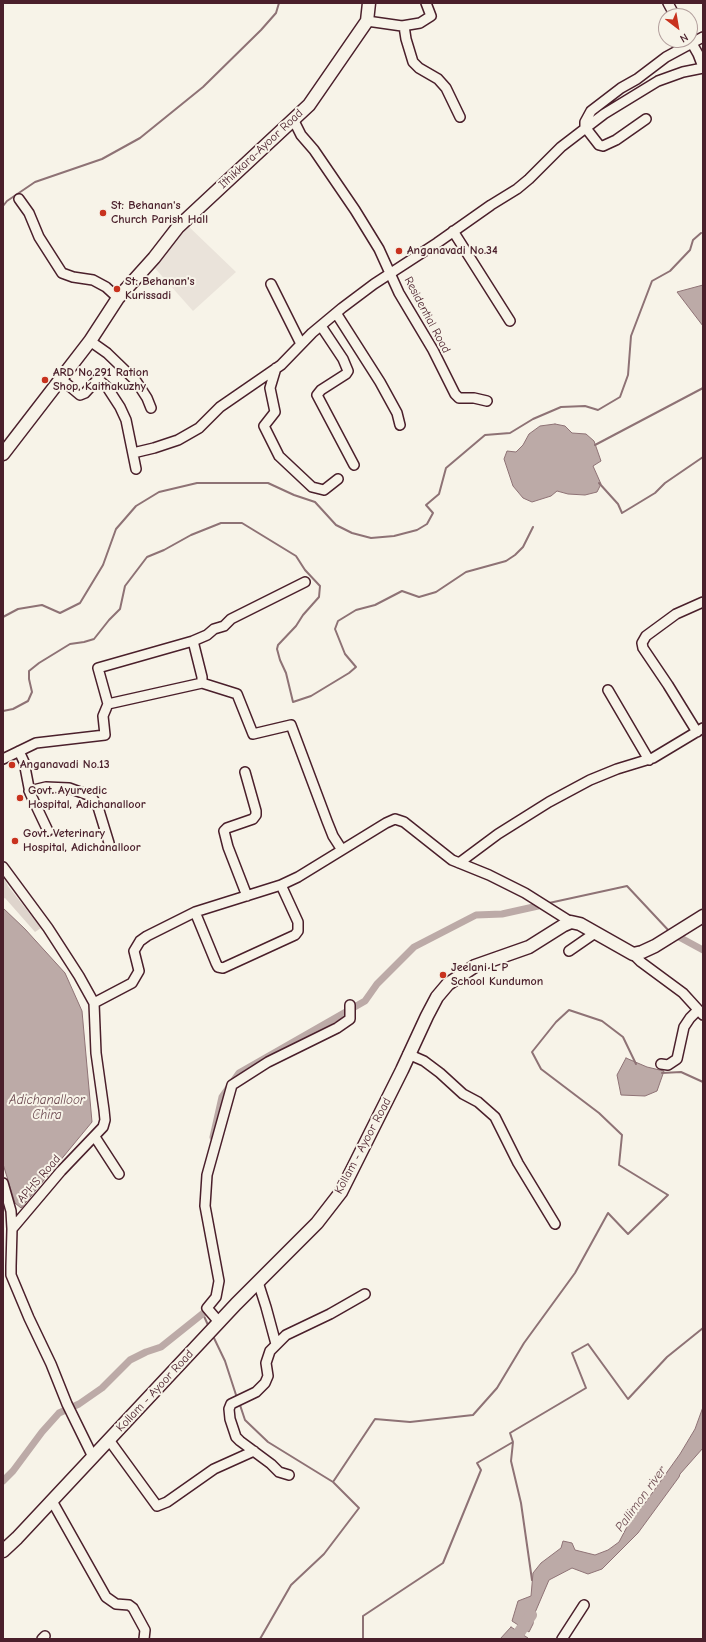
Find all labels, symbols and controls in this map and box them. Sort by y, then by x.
north arrow [658,8,698,48]
text: N [677,30,690,45]
street label: Ithikkara-Ayoor Road [216,106,306,192]
place label: St: Behanan's Church Parish Hall [111,199,208,227]
marker: St: Behanan's Church Parish Hall [98,208,108,218]
place label: Anganavadi No.34 [407,244,498,258]
marker: Anganavadi No.34 [394,246,404,256]
street label: Residential Road [401,274,453,356]
place label: St: Behanan's Kurissadi [125,275,195,303]
marker: St: Behanan's Kurissadi [112,284,122,294]
place label: ARD No.291 Ration Shop, Kaithakuzhy [53,366,148,394]
marker: ARD No.291 Ration Shop, Kaithakuzhy [40,375,50,385]
place label: Anganavadi No.13 [20,758,110,772]
marker: Anganavadi No.13 [7,760,17,770]
place label: Govt. Ayurvedic Hospital, Adichanalloor [28,784,146,812]
marker: Govt. Ayurvedic Hospital, Adichanalloor [15,793,25,803]
place label: Govt. Veterinary Hospital, Adichanalloor [23,827,141,855]
marker: Govt. Veterinary Hospital, Adichanalloor [10,836,20,846]
place label: Jeelani L P School Kundumon [451,961,543,989]
marker: Jeelani L P School Kundumon [438,970,448,980]
water label: Adichanalloor Chira [9,1092,85,1123]
street label: Kollam - Ayoor Road [332,1095,394,1197]
street label: APHS Road [14,1152,64,1206]
street label: Kollam - Ayoor Road [113,1347,197,1435]
water label: Pallimon river [612,1463,670,1535]

